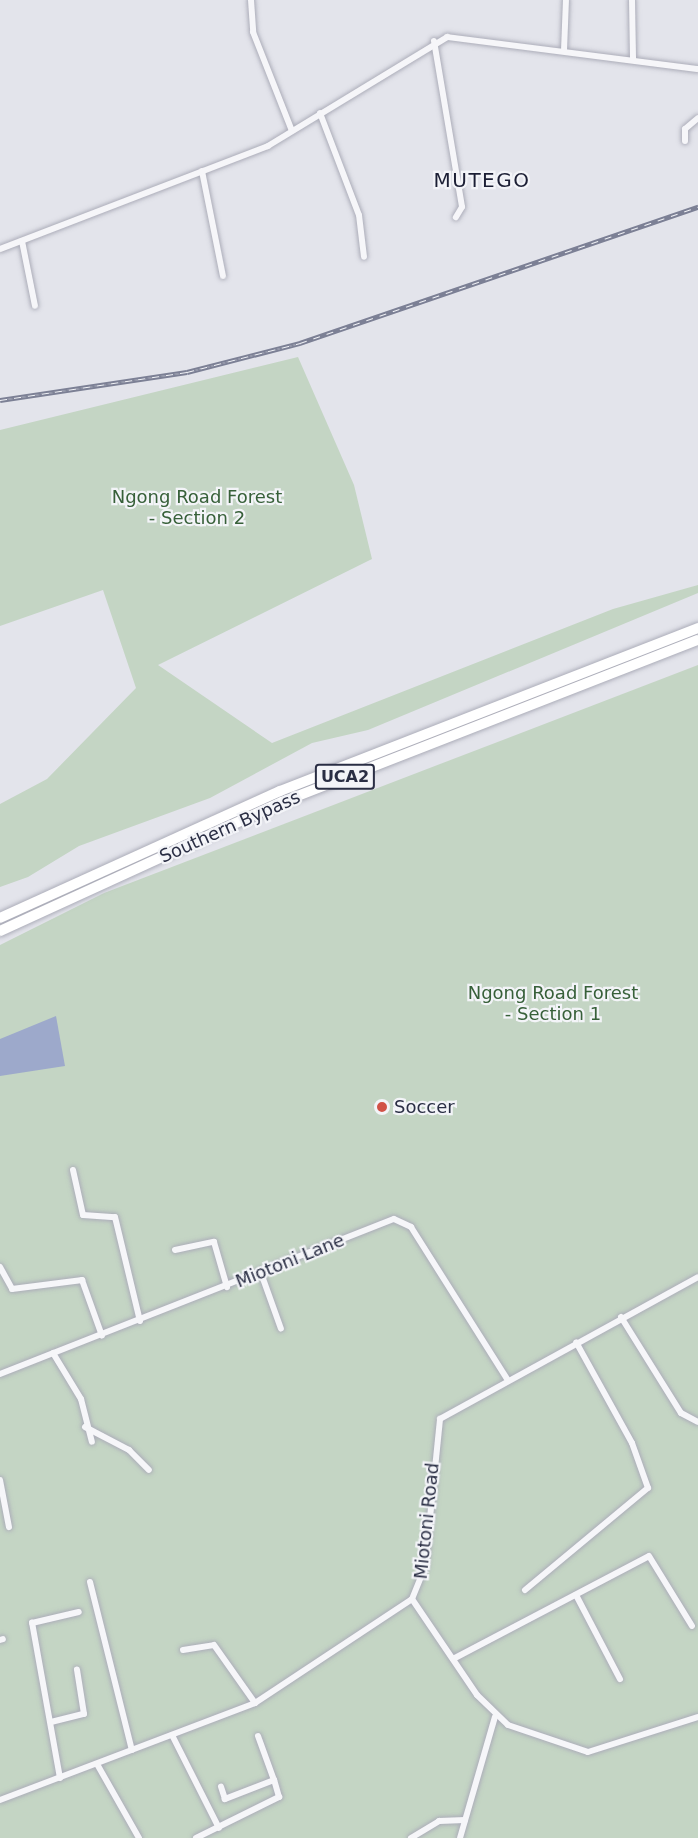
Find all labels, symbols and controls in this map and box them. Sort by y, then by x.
district label: MUTEGO [434,168,530,192]
park label: Ngong Road Forest - Section 2 [112,487,282,530]
road number: UCA2 [314,764,376,790]
street label: Southern Bypass [156,786,304,868]
park label: Ngong Road Forest - Section 1 [468,983,638,1026]
place label: Soccer [394,1096,455,1118]
marker: Soccer [375,1100,389,1114]
street label: Miotoni Lane [233,1229,347,1293]
street label: Miotoni Road [410,1462,444,1580]

